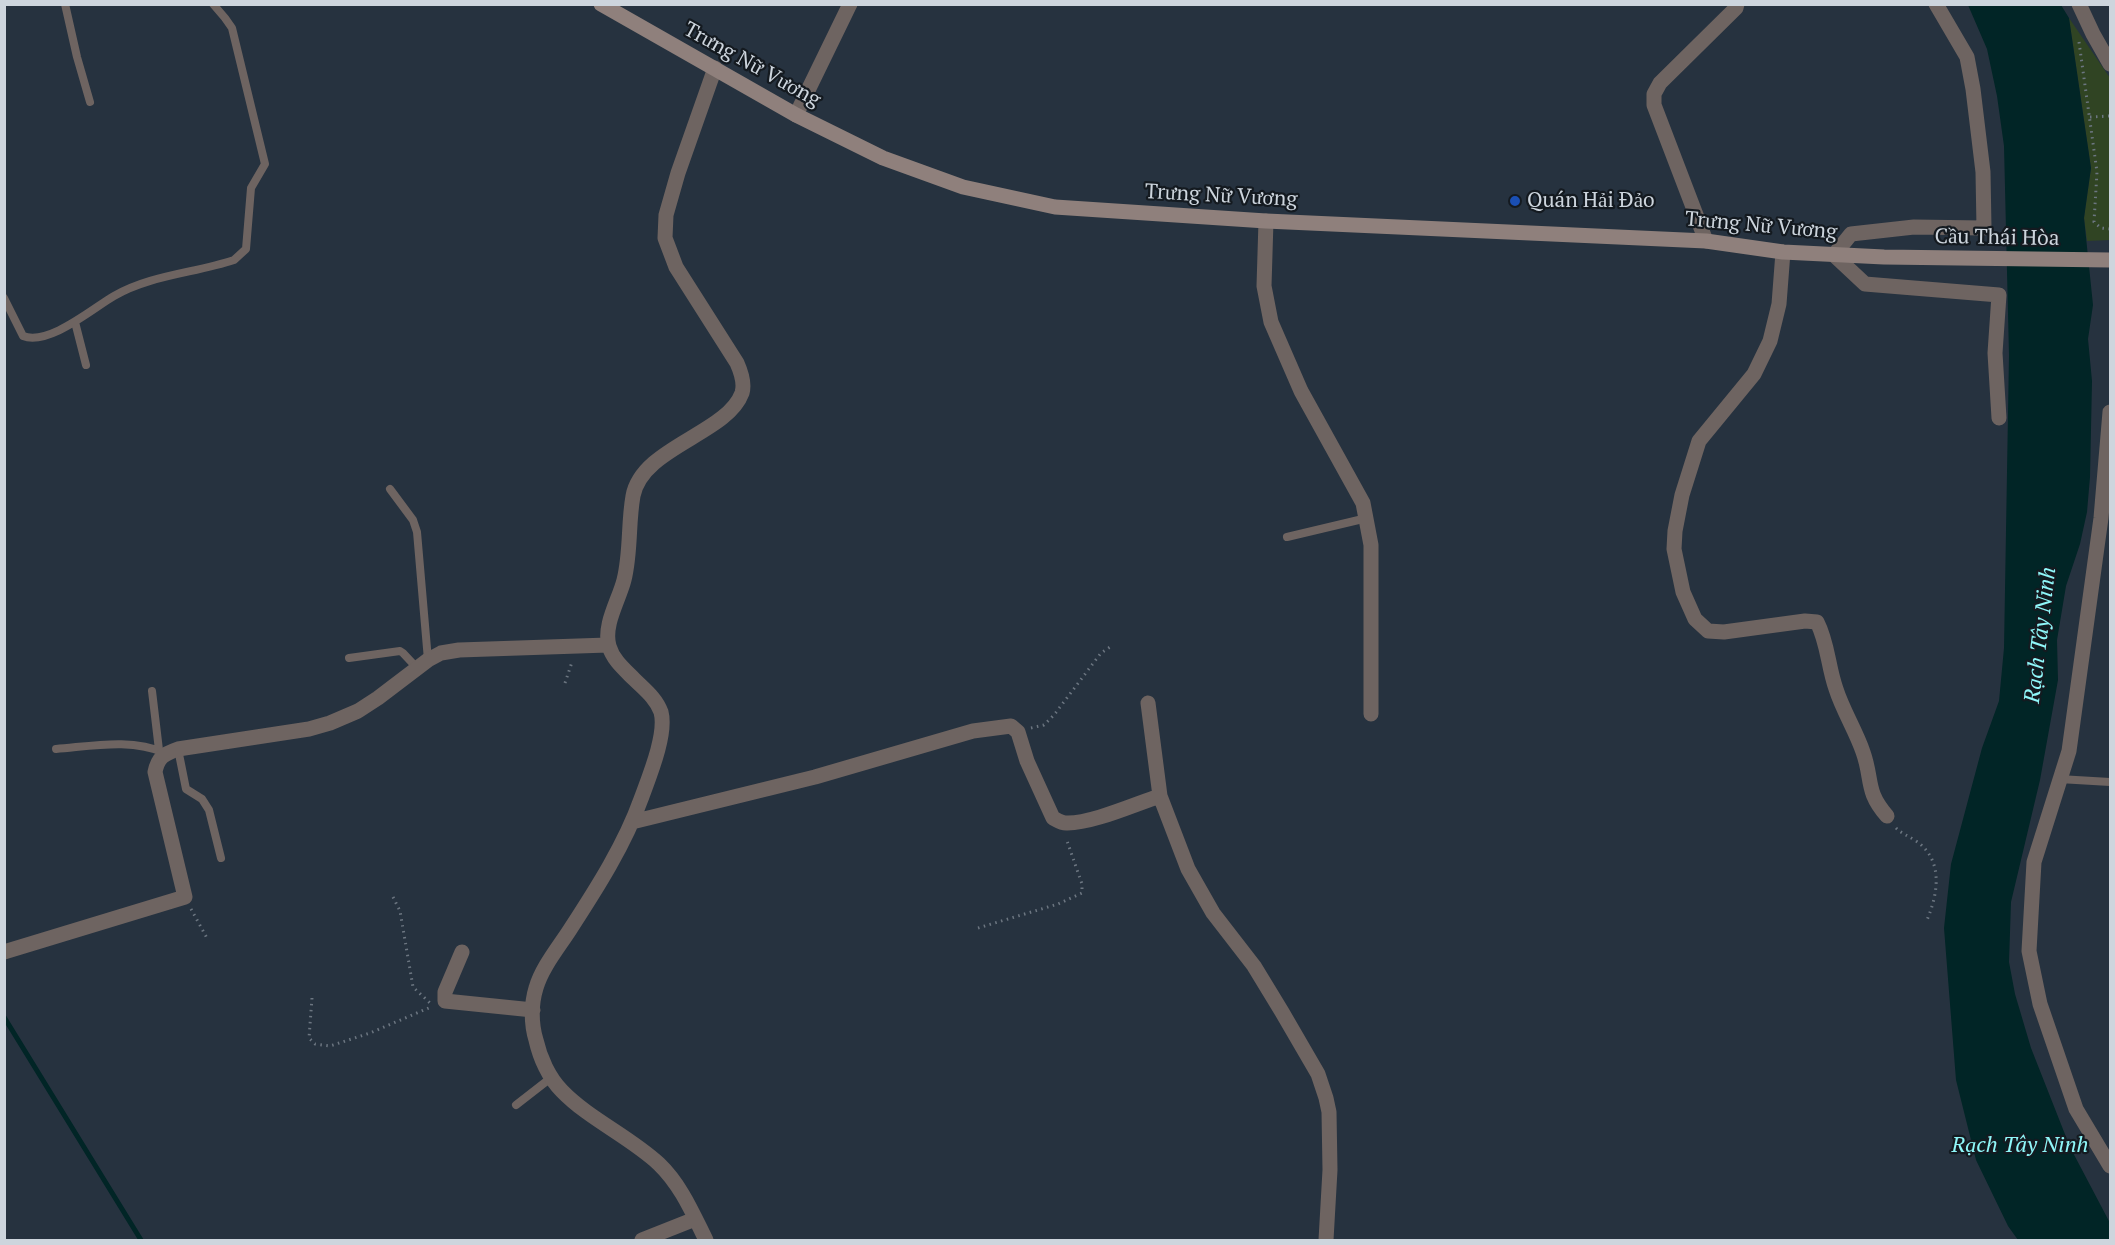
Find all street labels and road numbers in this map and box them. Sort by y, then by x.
street label: Trưng Nữ Vương [679,17,825,113]
street label: Trưng Nữ Vương [1144,179,1298,213]
street label: Trưng Nữ Vương [1684,207,1838,245]
street label: Cầu Thái Hòa [1934,224,2060,252]

